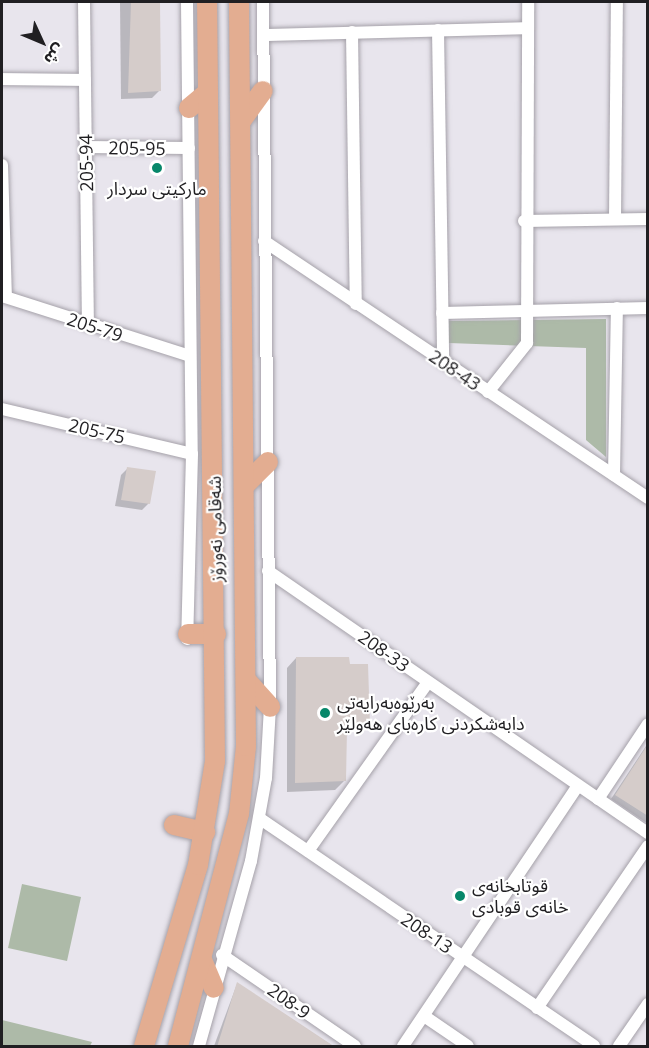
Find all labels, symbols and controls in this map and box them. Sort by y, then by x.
north arrow [12,12,72,72]
text: ش [39,39,70,70]
street label: 205-94 [75,134,97,192]
street label: 205-95 [108,137,166,159]
marker: ماركيتى سردار [150,161,164,175]
place label: ماركيتى سردار [107,177,207,199]
street label: 205-79 [64,308,126,346]
street label: 208-43 [425,345,485,395]
street label: 205-75 [67,414,127,448]
street label: شەقامی نەورۆز [203,476,227,582]
street label: 208-33 [354,626,414,676]
place label: بەرێوەبەرایەتی دابەشکردنی کارەبای هەولێر [337,692,525,734]
marker: بەرێوەبەرایەتی دابەشکردنی کارەبای هەولێر [318,706,332,720]
place label: قوتابخانەی خانەی قوبادی [472,875,569,918]
marker: قوتابخانەی خانەی قوبادی [453,889,467,903]
street label: 208-13 [397,908,457,958]
street label: 208-9 [264,979,314,1023]

